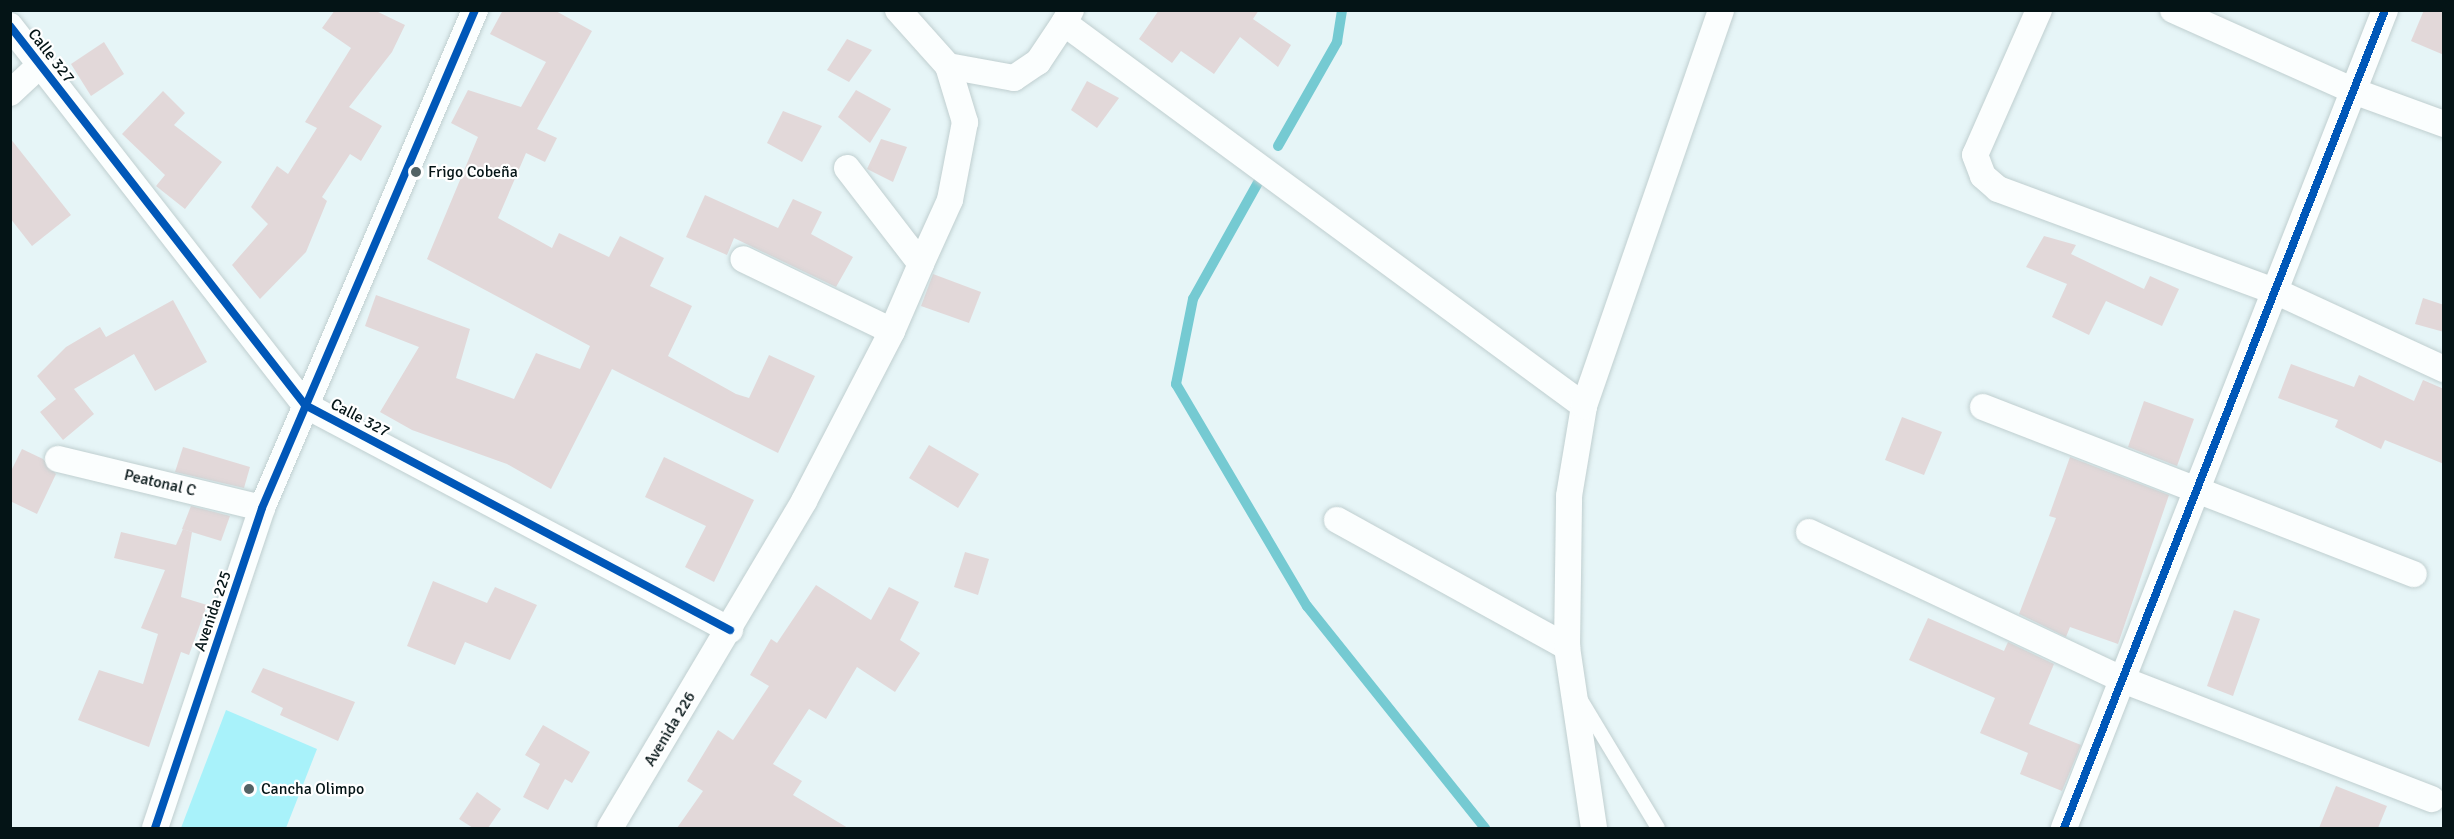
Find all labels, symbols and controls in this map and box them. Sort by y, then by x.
street label: Calle 327 [24,25,78,87]
place label: Frigo Cobeña [428,162,518,182]
marker: Frigo Cobeña [409,165,423,179]
street label: Calle 327 [327,394,393,442]
street label: Peatonal C [122,465,198,501]
street label: Avenida 225 [190,568,236,654]
street label: Avenida 226 [640,688,700,770]
place label: Cancha Olimpo [261,779,364,799]
marker: Cancha Olimpo [242,782,256,796]

